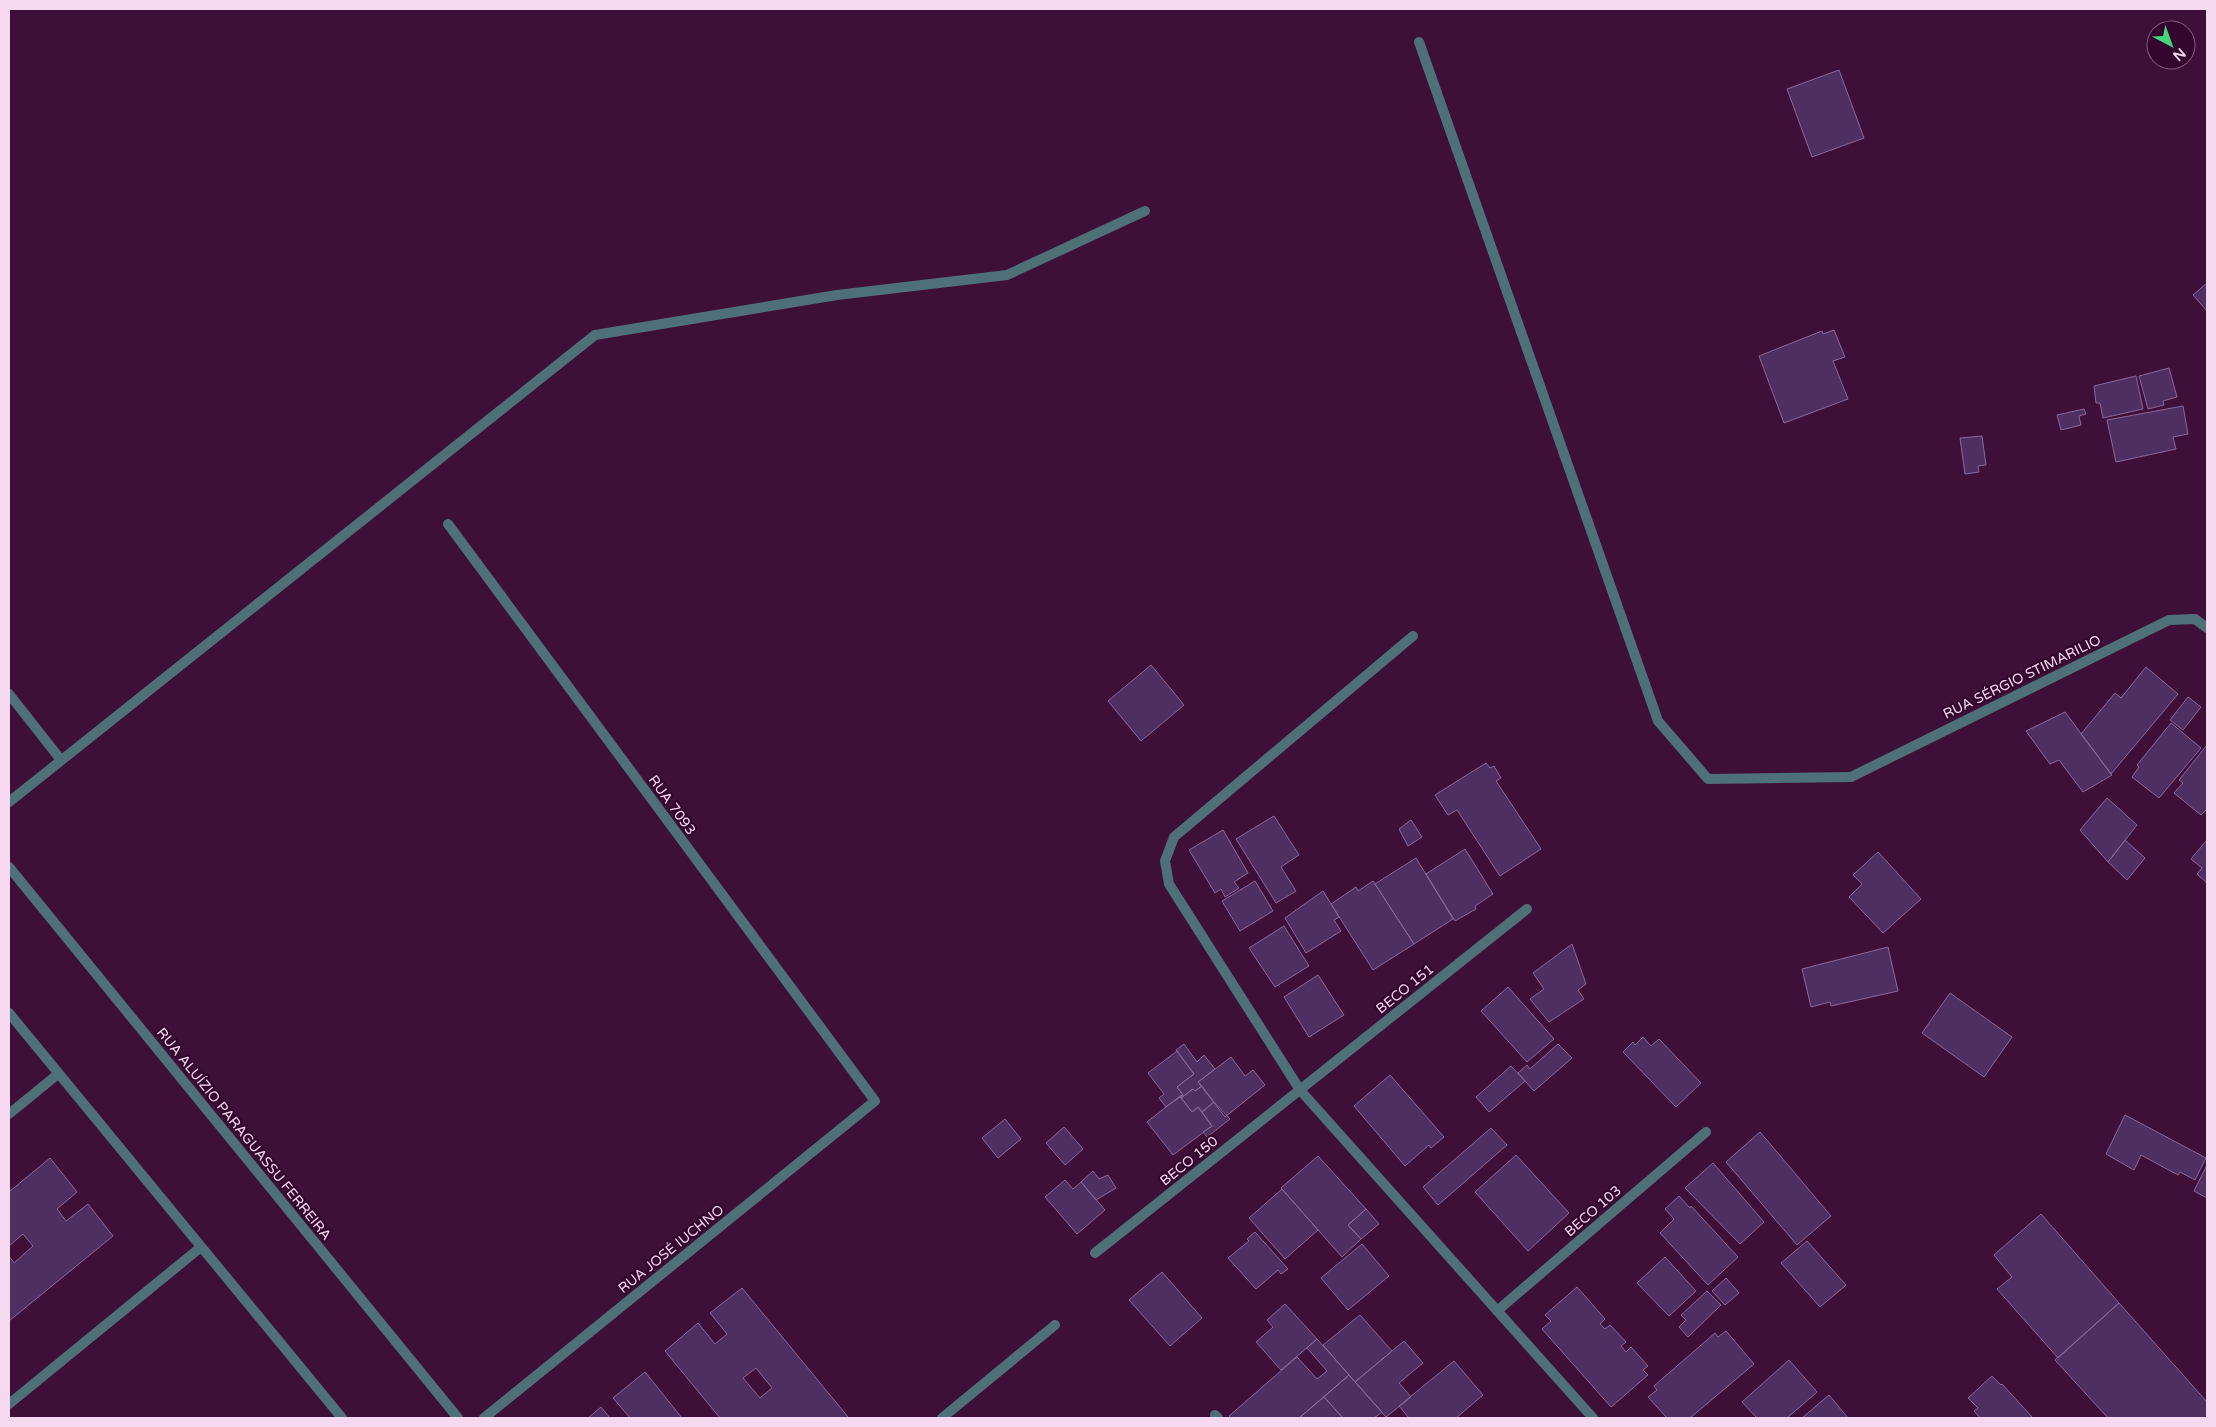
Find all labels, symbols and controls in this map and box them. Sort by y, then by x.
north arrow [2146,20,2196,70]
text: N [2169,44,2189,65]
street label: RUA SÉRGIO STIMARILIO [1940,631,2104,723]
street label: RUA 7093 [645,772,699,838]
street label: BECO 151 [1373,961,1437,1017]
street label: RUA ALUÍZIO PARAGUASSU FERREIRA [153,1024,335,1244]
street label: BECO 150 [1157,1132,1221,1189]
street label: BECO 103 [1561,1182,1625,1240]
street label: RUA JOSÉ IUCHNO [615,1201,727,1297]

